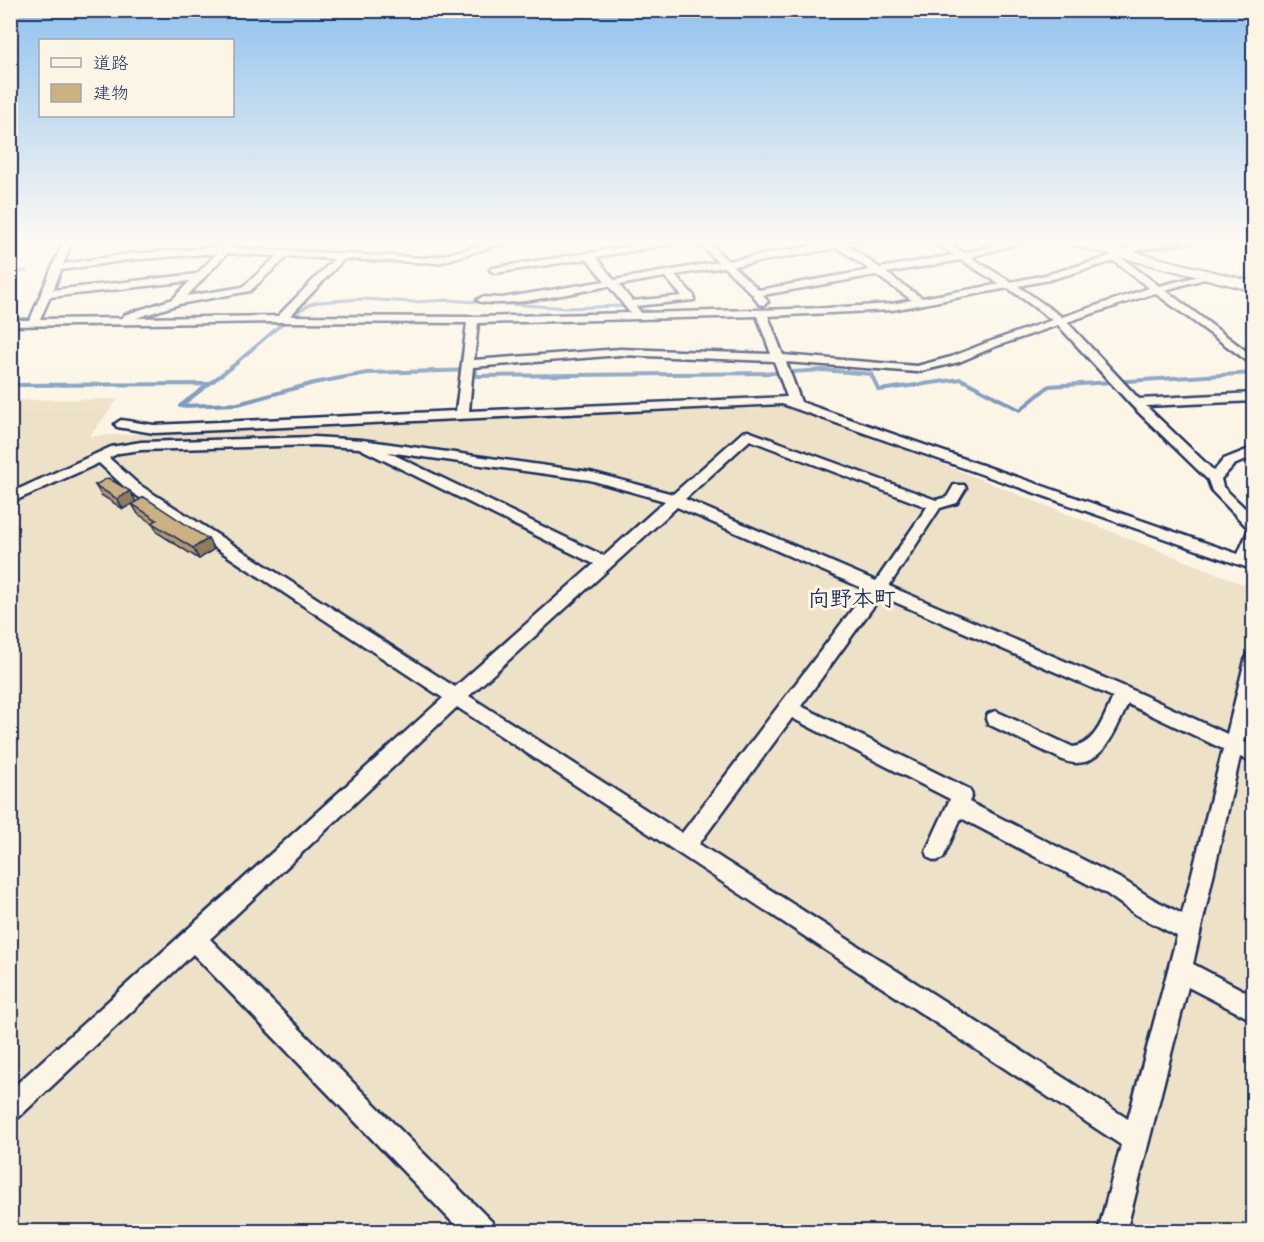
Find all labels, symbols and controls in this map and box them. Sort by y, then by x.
legend [39,39,234,117]
text: 道路 [93,50,129,74]
text: 建物 [93,80,129,104]
district label: 向野本町 [808,583,896,612]

